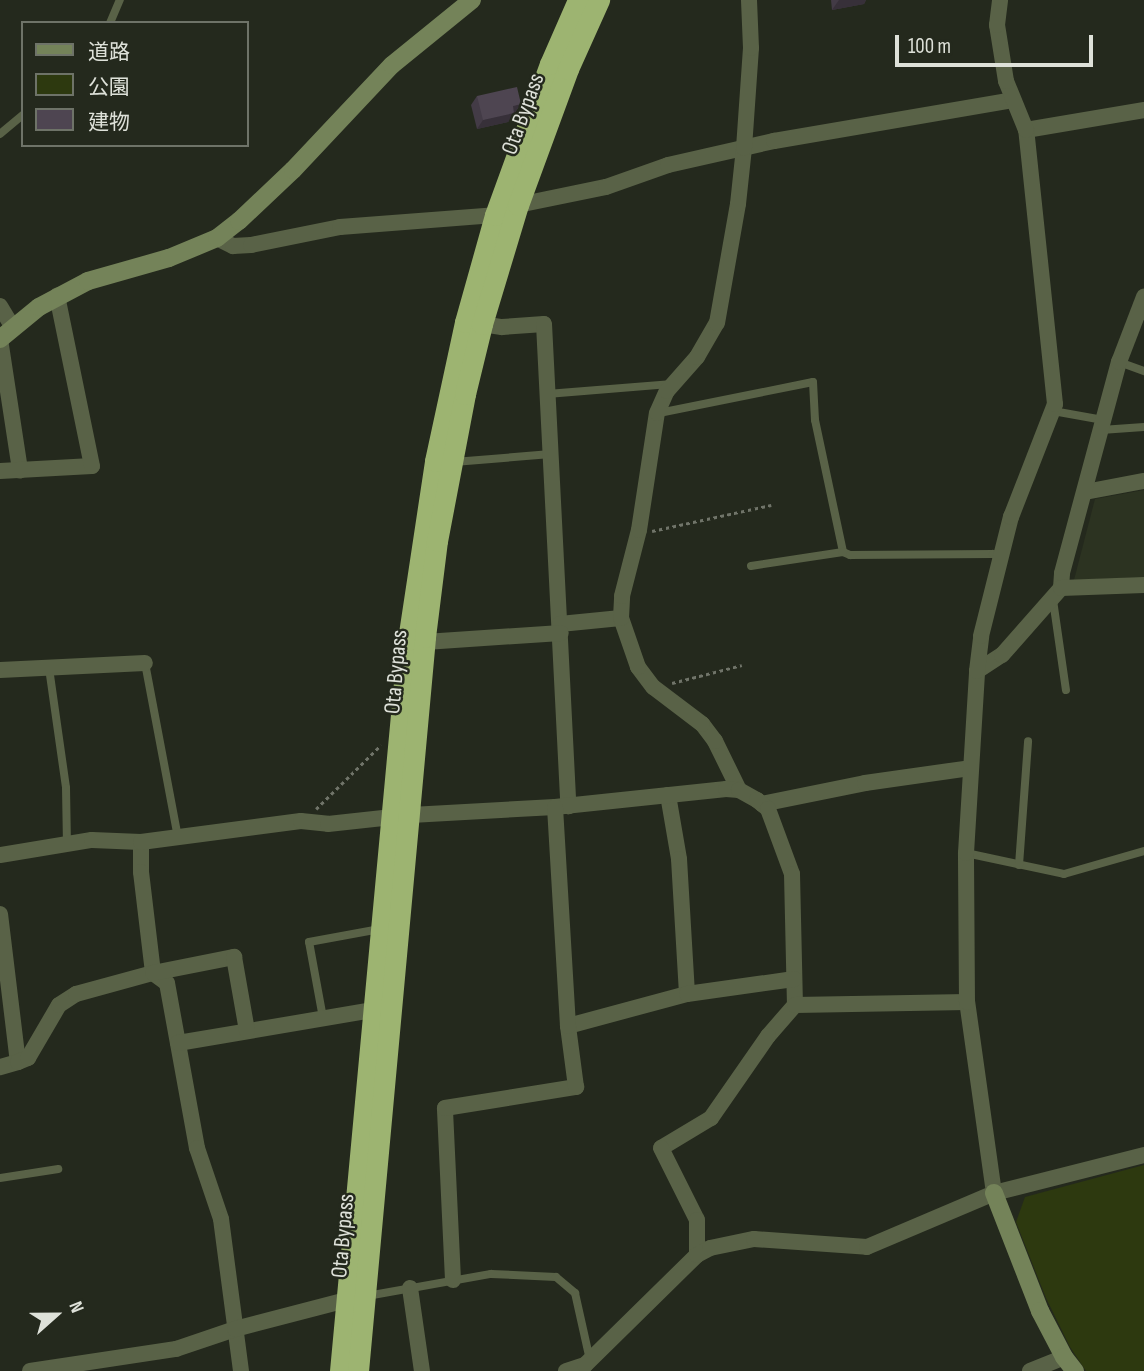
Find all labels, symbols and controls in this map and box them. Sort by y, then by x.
legend [21,21,248,147]
scale bar [899,21,1097,65]
text: 100 m [908,34,951,59]
text: 道路 [88,40,130,65]
street label: Ota Bypass [496,70,550,158]
text: 公園 [88,75,130,100]
text: 建物 [88,110,130,135]
street label: Ota Bypass [379,629,413,715]
street label: Ota Bypass [326,1193,360,1279]
north arrow [21,1280,91,1350]
text: N [64,1298,89,1316]

